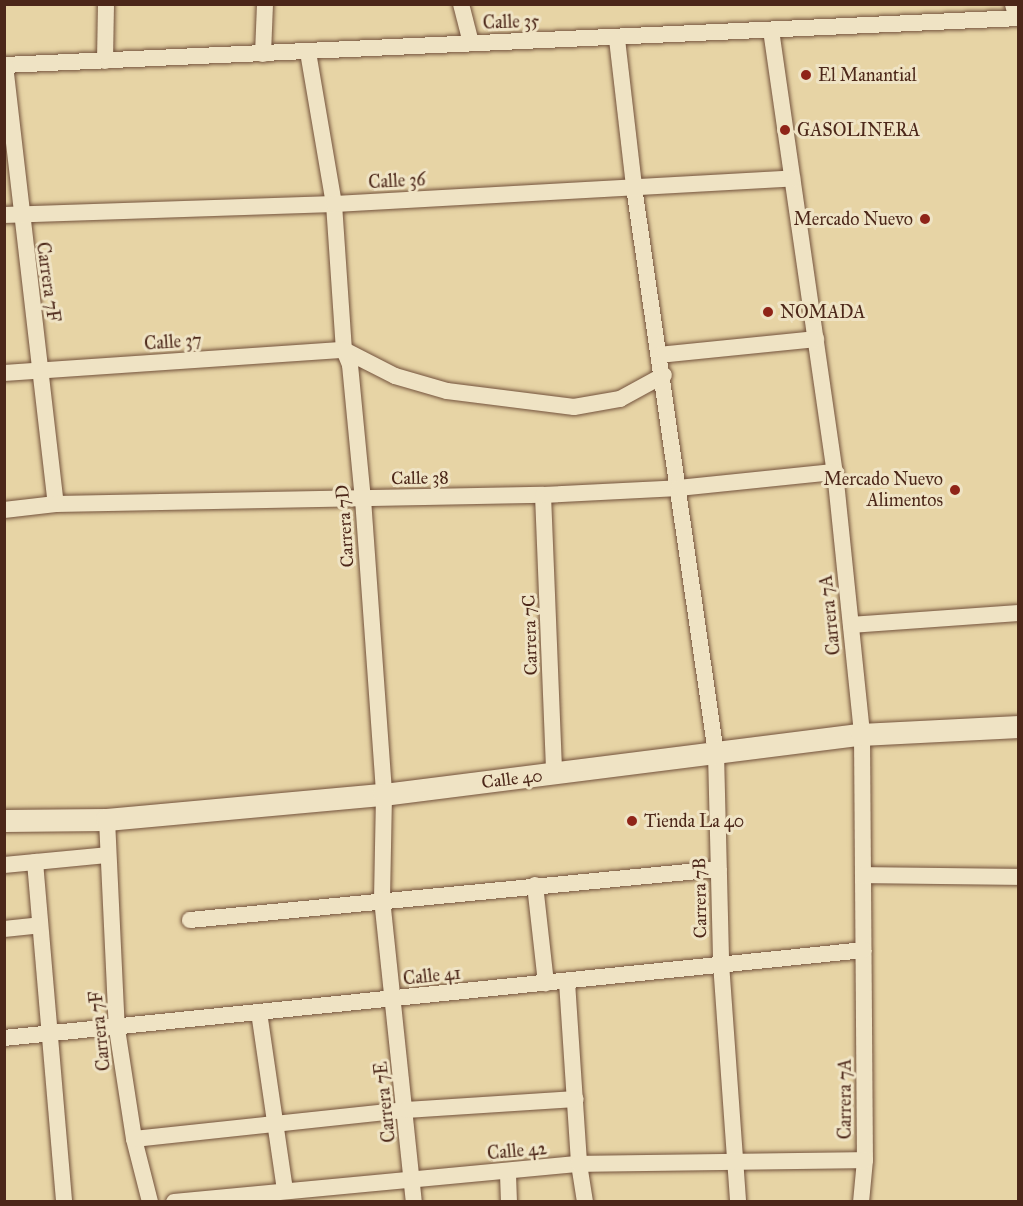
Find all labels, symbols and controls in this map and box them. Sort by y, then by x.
street label: Calle 35 [482,10,540,34]
place label: El Manantial [818,64,917,86]
marker: El Manantial [799,68,813,82]
place label: GASOLINERA [797,119,920,141]
marker: GASOLINERA [778,123,792,137]
street label: Calle 36 [368,169,426,193]
place label: Mercado Nuevo [793,208,913,230]
marker: Mercado Nuevo [918,212,932,226]
street label: Carrera 7F [32,241,64,323]
place label: NOMADA [780,301,865,323]
marker: NOMADA [761,305,775,319]
street label: Calle 37 [143,329,203,355]
street label: Calle 38 [391,467,449,489]
place label: Mercado Nuevo Alimentos [823,469,943,512]
marker: Mercado Nuevo Alimentos [948,483,962,497]
street label: Carrera 7D [331,484,359,568]
street label: Carrera 7A [815,574,845,656]
street label: Carrera 7C [518,594,542,676]
street label: Calle 40 [480,765,544,793]
place label: Tienda La 40 [644,810,744,832]
marker: Tienda La 40 [625,814,639,828]
street label: Carrera 7B [688,858,712,938]
street label: Calle 41 [402,962,462,990]
street label: Carrera 7F [85,990,115,1072]
street label: Carrera 7A [834,1059,856,1139]
street label: Carrera 7E [370,1060,400,1144]
street label: Calle 42 [486,1138,548,1164]

